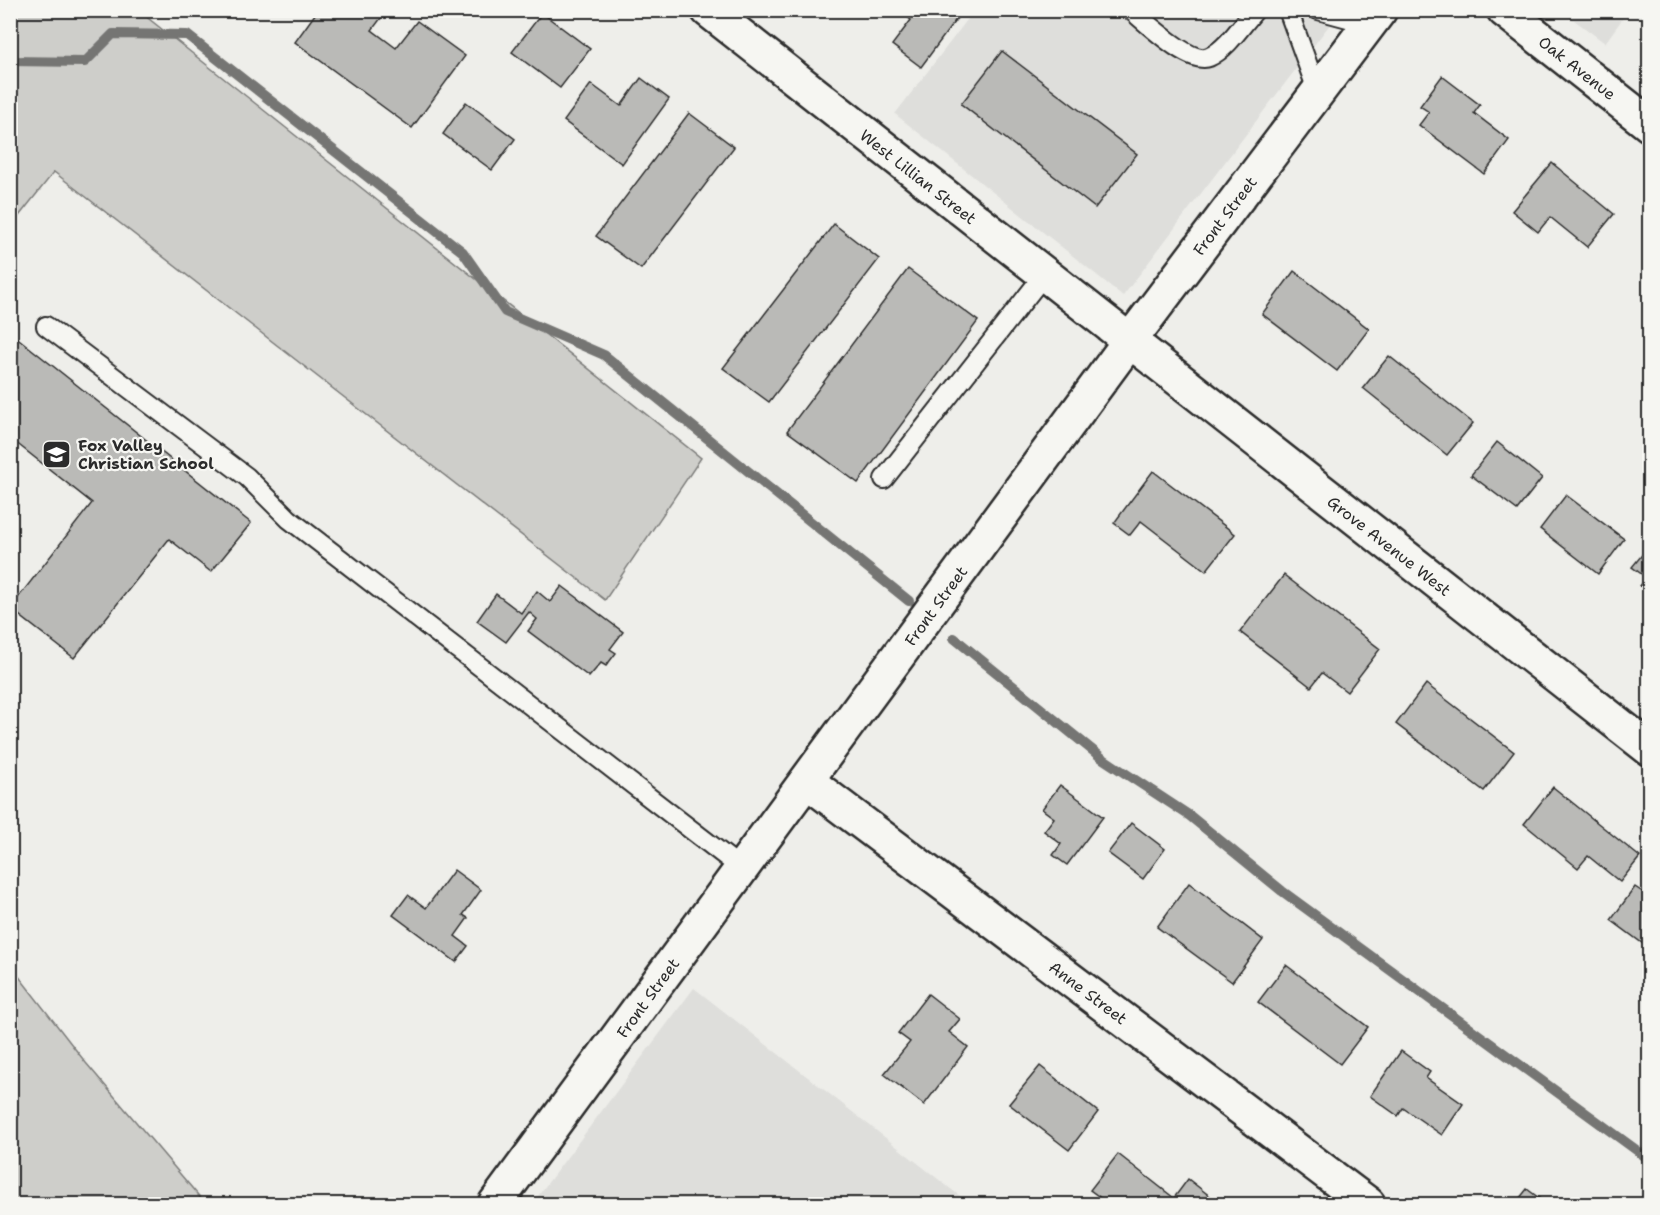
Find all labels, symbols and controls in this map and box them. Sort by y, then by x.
street label: Oak Avenue [1534,31,1620,105]
street label: West Lillian Street [855,125,981,229]
street label: Front Street [1188,172,1262,260]
place label: Fox Valley Christian School [78,435,214,474]
school or university icon: Fox Valley Christian School [41,438,73,470]
street label: Grove Avenue West [1323,491,1455,601]
street label: Front Street [900,562,972,650]
street label: Front Street [612,954,684,1042]
street label: Anne Street [1045,957,1131,1029]

